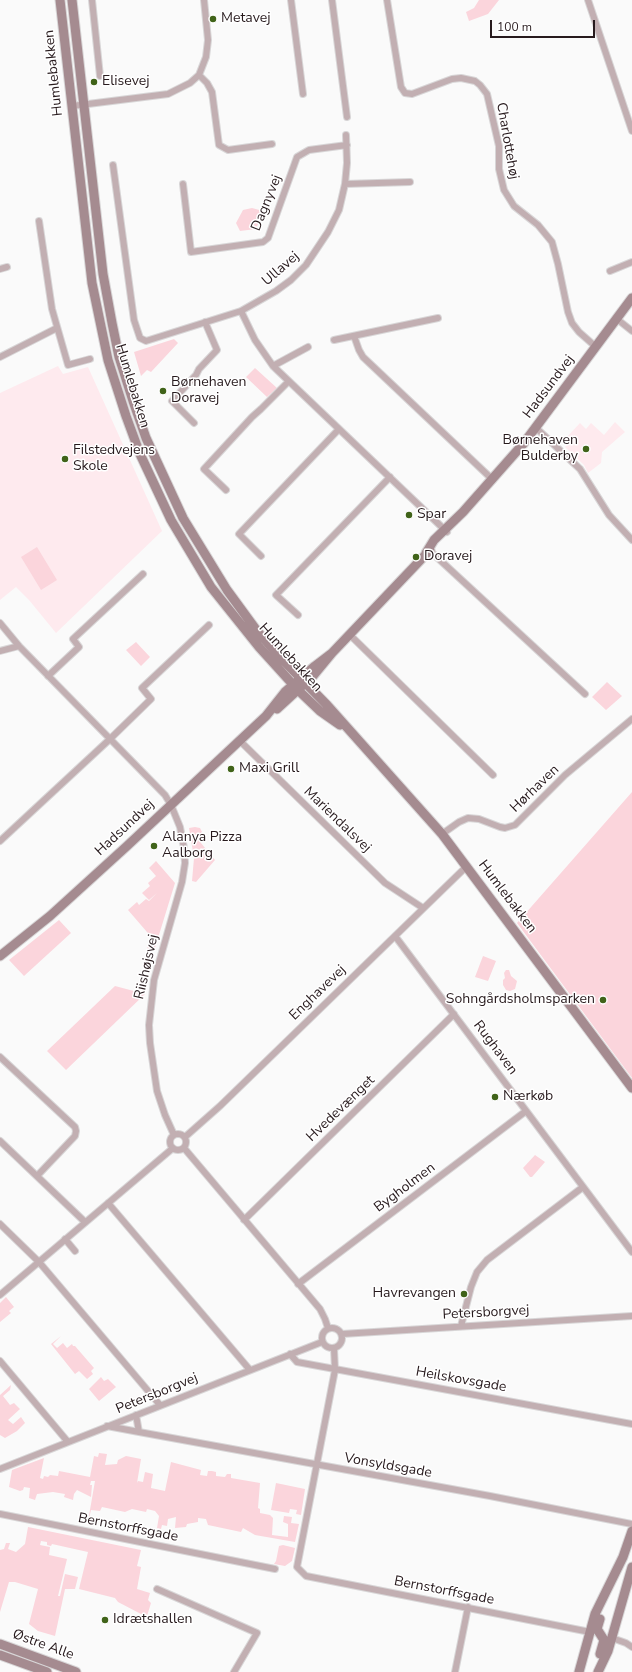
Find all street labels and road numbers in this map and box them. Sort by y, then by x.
street label: Humlebakken [41,29,67,117]
street label: Charlottehøj [492,101,522,181]
street label: Dagnyvej [248,172,286,234]
street label: Ullavej [259,248,303,290]
street label: Humlebakken [111,342,153,430]
street label: Hadsundvej [520,352,578,422]
street label: Humlebakken [255,620,325,696]
street label: Hørhaven [507,762,563,816]
street label: Mariendalsvej [300,784,374,856]
street label: Hadsundvej [92,796,158,860]
street label: Humlebakken [474,857,540,937]
street label: Riishøjsvej [131,933,163,1001]
street label: Enghavevej [286,962,350,1024]
street label: Rughaven [469,1018,521,1078]
street label: Hvedevænget [303,1072,379,1146]
street label: Bygholmen [371,1160,439,1216]
street label: Petersborgvej [442,1302,530,1324]
street label: Heilskovsgade [414,1364,508,1396]
street label: Petersborgvej [114,1370,200,1418]
street label: Vonsyldsgade [343,1450,433,1482]
street label: Bernstorffsgade [77,1510,179,1546]
street label: Bernstorffsgade [393,1573,495,1609]
street label: Østre Alle [10,1626,76,1664]

